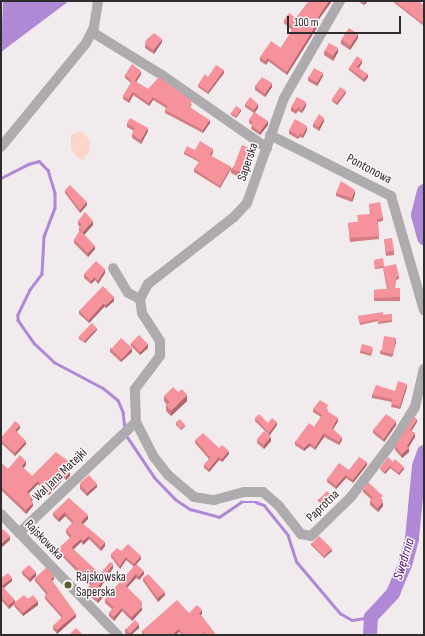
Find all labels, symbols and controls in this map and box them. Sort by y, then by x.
scale bar [289,8,403,34]
text: 100 m [294,15,319,30]
street label: Saperska [234,141,262,183]
street label: Pontonowa [344,151,394,187]
street label: Wał Jana Matejki [30,445,90,505]
street label: Paprotna [303,487,343,525]
street label: Rajskowska [21,517,67,563]
water label: Swędrnia [390,536,418,582]
place label: Rajskowska Saperska [76,570,126,601]
marker: Rajskowska Saperska [63,580,73,590]

